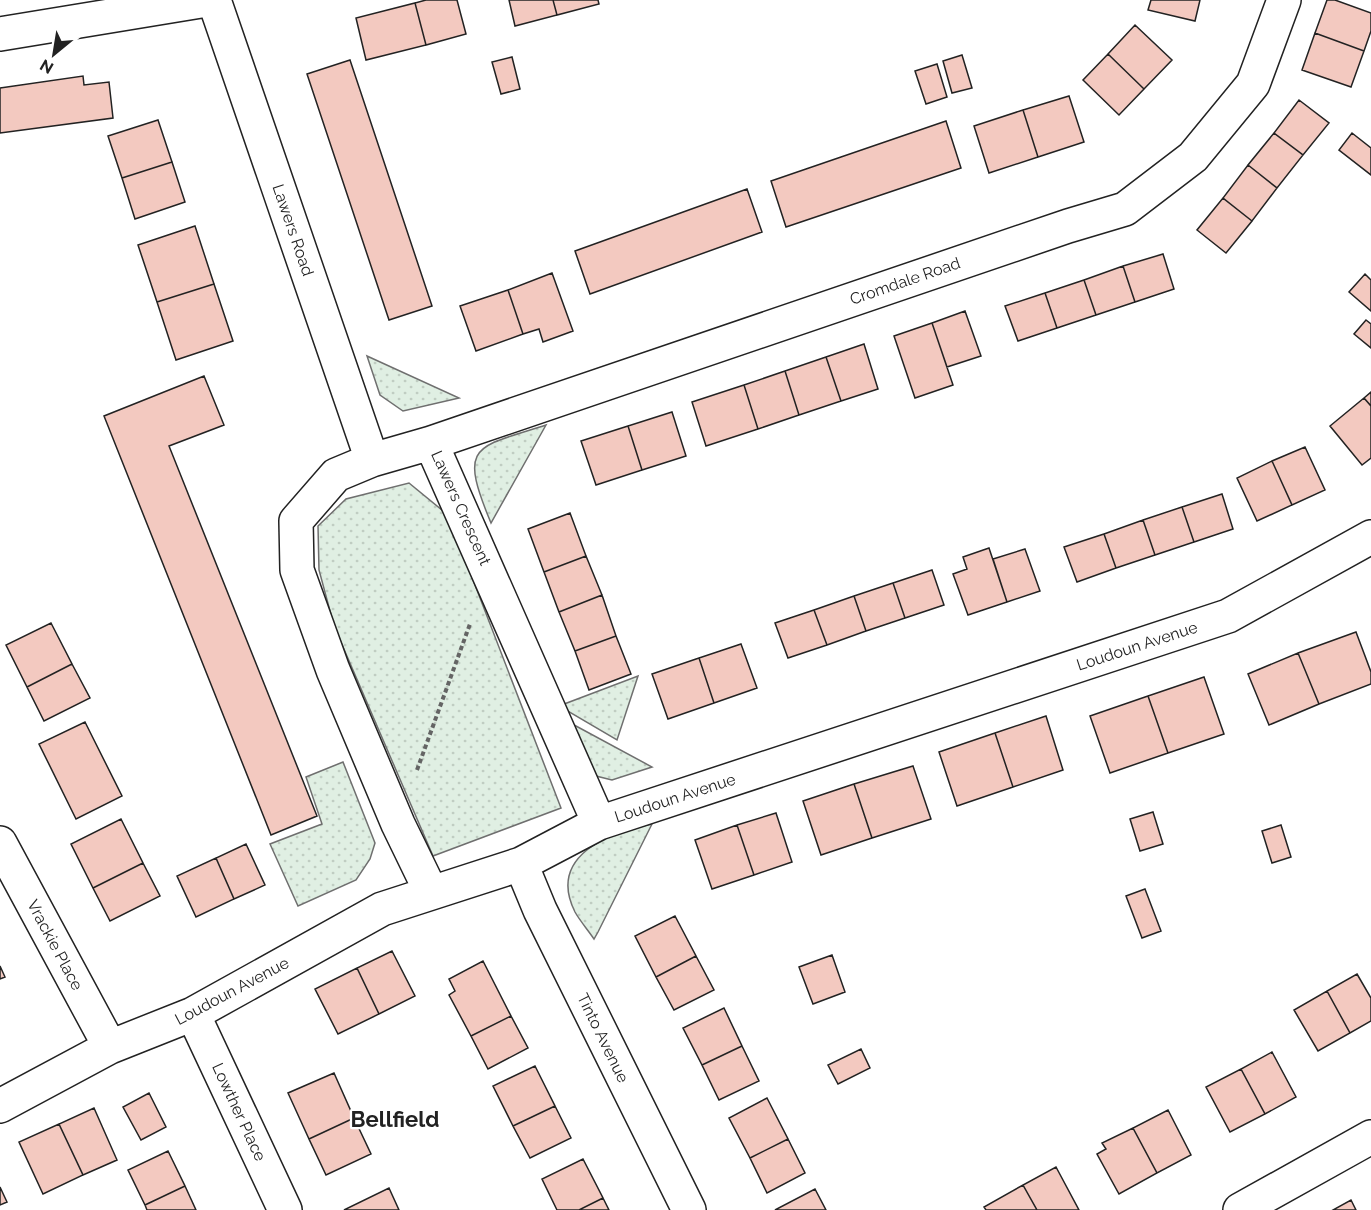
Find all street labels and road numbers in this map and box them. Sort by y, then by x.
street label: Lawers Road [268,182,318,278]
street label: Cromdale Road [847,253,963,309]
street label: Lawers Crescent [427,448,495,569]
street label: Loudoun Avenue [1074,617,1200,675]
street label: Loudoun Avenue [612,769,738,827]
street label: Vrackie Place [23,896,87,994]
street label: Loudoun Avenue [172,953,292,1029]
street label: Tinto Avenue [573,990,633,1086]
street label: Lowther Place [208,1060,270,1164]

